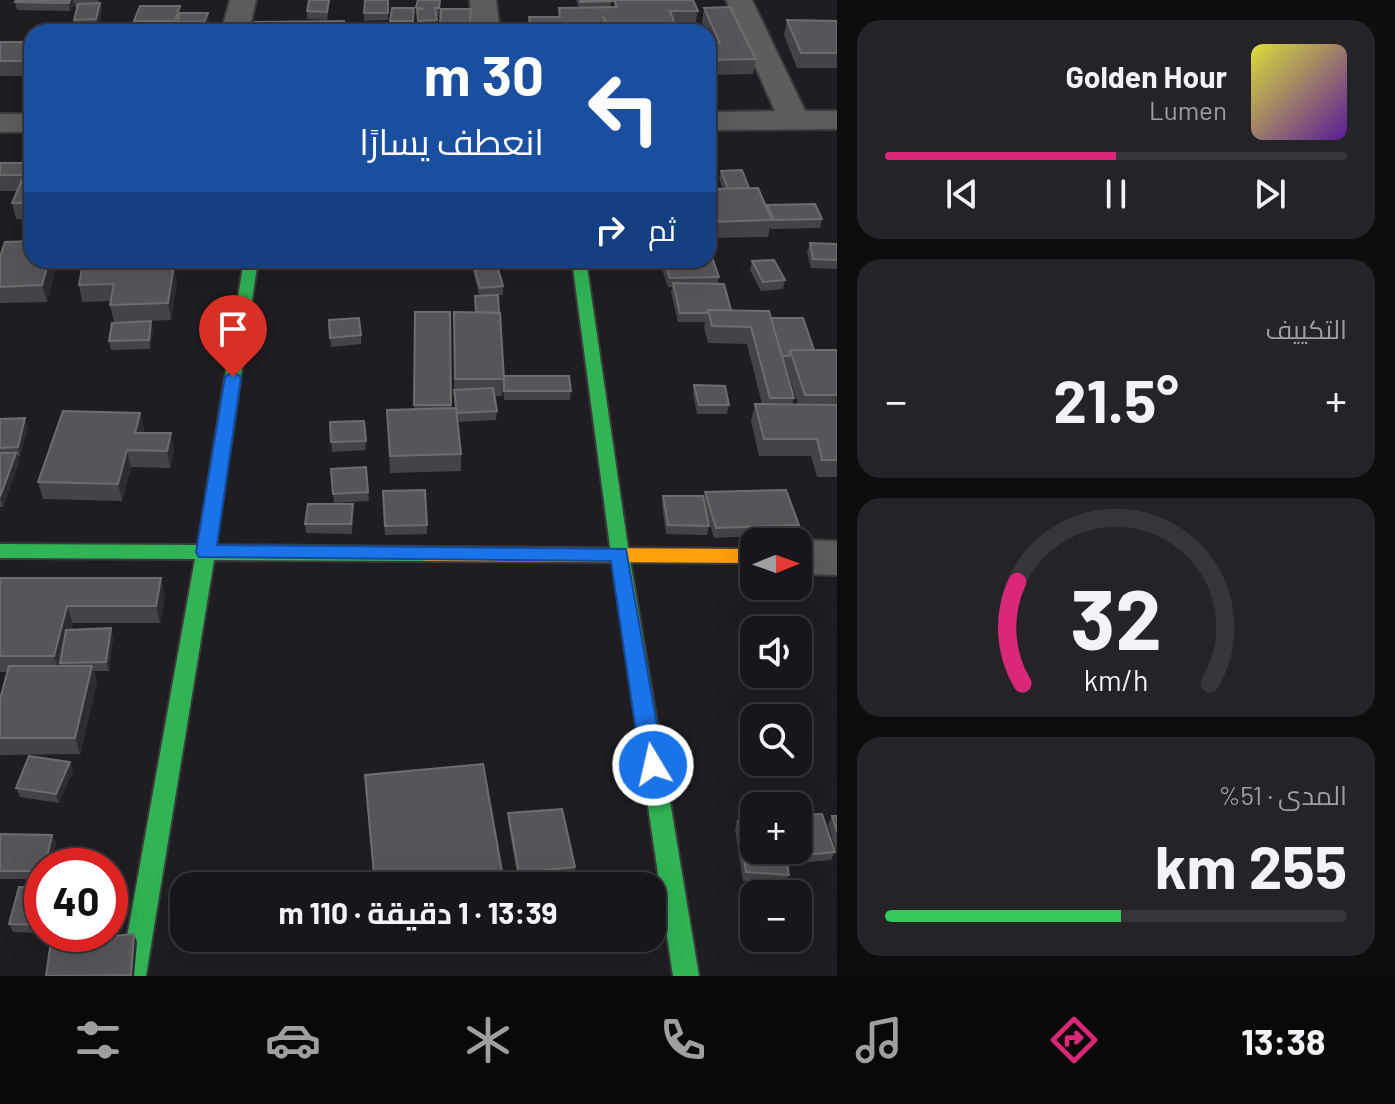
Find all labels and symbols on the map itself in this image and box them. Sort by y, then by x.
pin [199,295,267,377]
north arrow [740,528,812,600]
position arrow [611,723,695,807]
speed limit sign: 40 [24,848,128,952]

